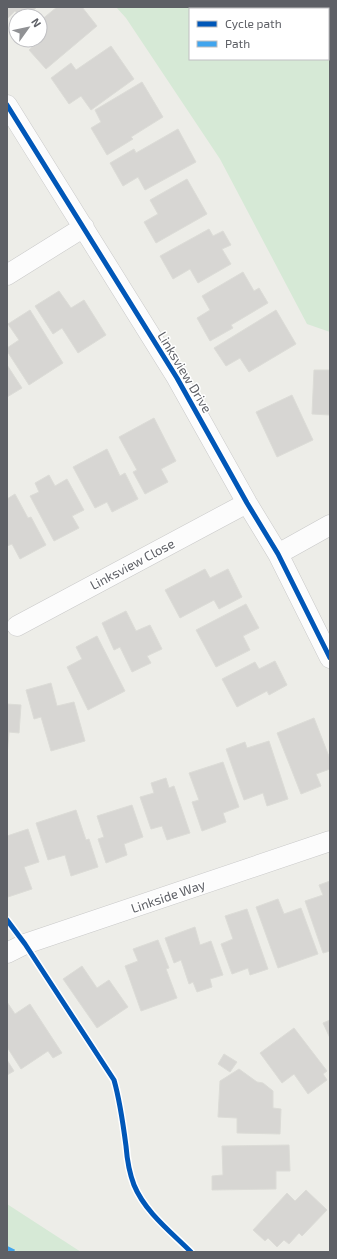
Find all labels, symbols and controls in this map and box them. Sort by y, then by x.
north arrow [8,8,48,48]
legend [189,8,329,60]
text: N [29,15,44,29]
text: Cycle path [225,16,282,30]
text: Path [225,36,250,50]
street label: Linksview Drive [154,328,216,416]
street label: Linksview Close [87,535,177,593]
street label: Linkside Way [129,876,207,916]

